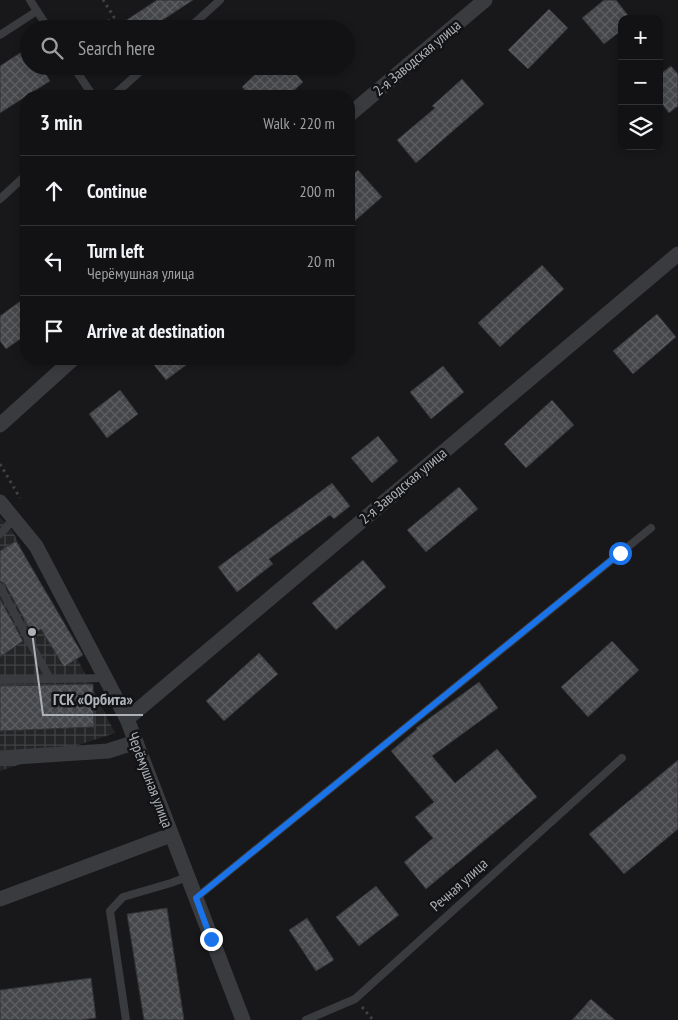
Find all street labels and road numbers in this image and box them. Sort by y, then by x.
street label: 2-я Заводская улица [369,15,464,100]
street label: 2-я Заводская улица [355,443,450,528]
street label: Черёмушная улица [124,729,177,830]
street label: Речная улица [426,854,491,915]

